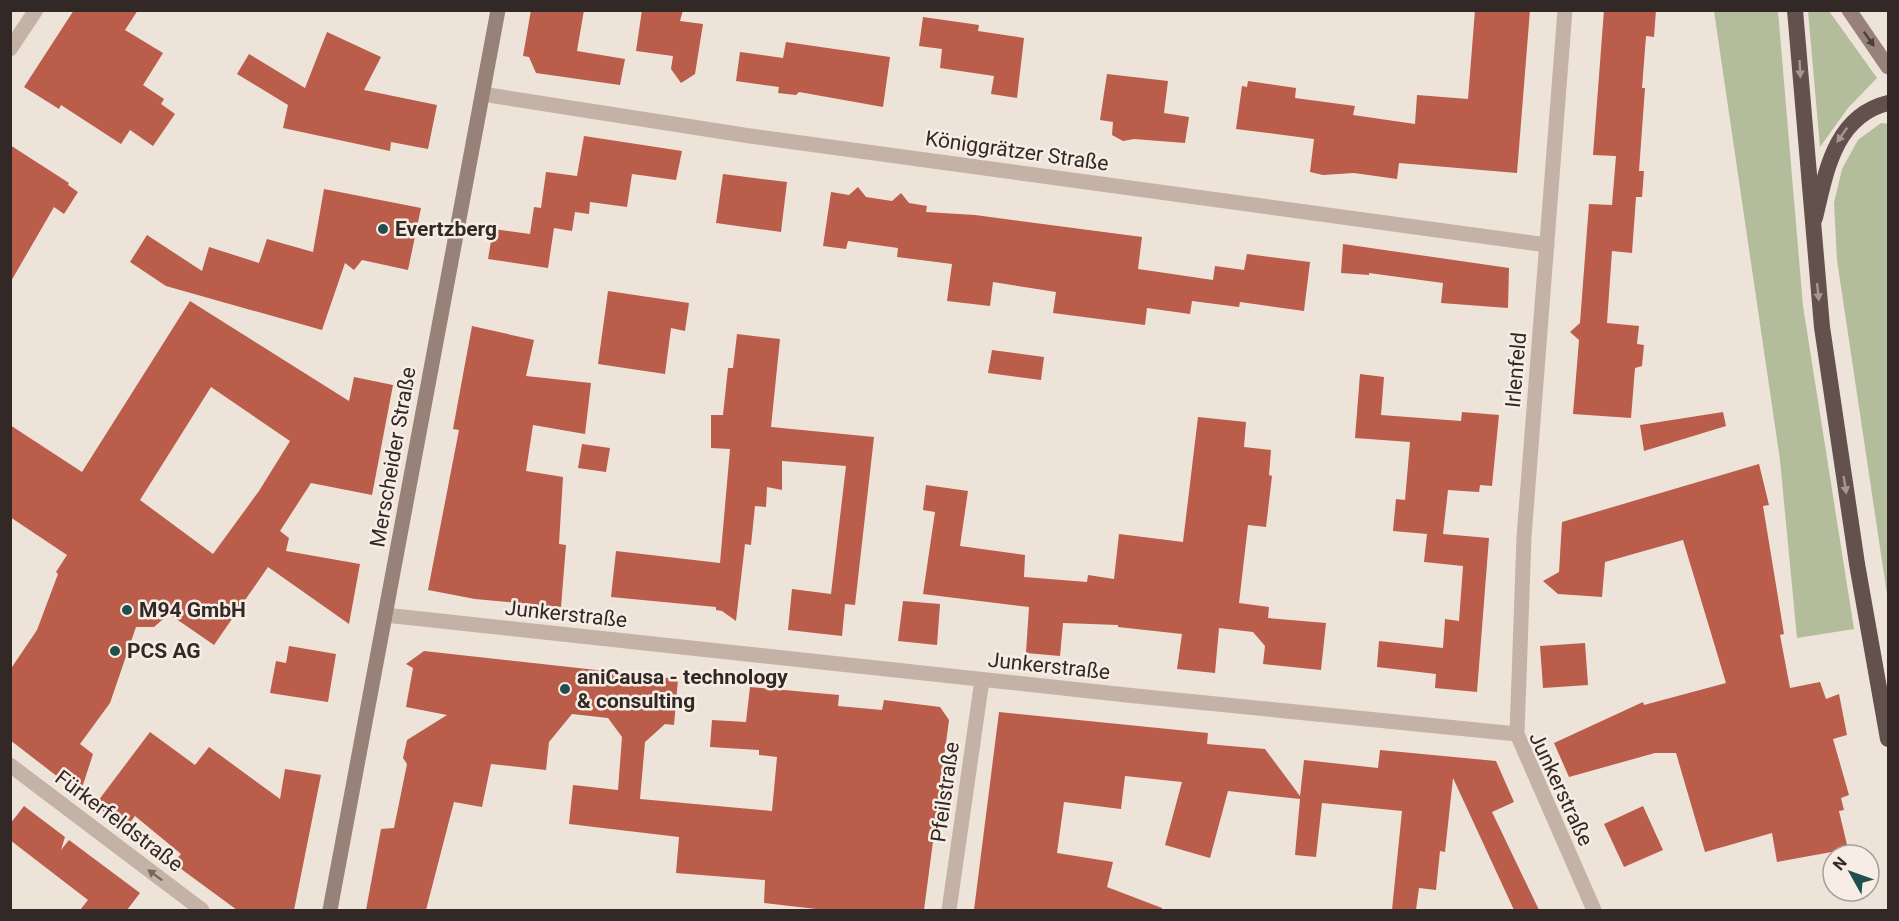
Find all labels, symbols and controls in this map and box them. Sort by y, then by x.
one-way arrow [1863,30,1875,46]
one-way arrow [1795,59,1804,78]
street label: Königgrätzer Straße [924,126,1110,176]
one-way arrow [1836,127,1848,143]
place label: Evertzberg [395,217,497,241]
marker: Evertzberg [376,222,390,236]
one-way arrow [1813,282,1822,301]
street label: Irlenfeld [1501,331,1531,409]
street label: Merscheider Straße [365,365,421,549]
one-way arrow [1840,476,1849,495]
street label: Junkerstraße [504,596,628,632]
place label: M94 GmbH [139,598,246,622]
marker: M94 GmbH [120,603,134,617]
place label: PCS AG [127,639,201,663]
marker: PCS AG [108,644,122,658]
street label: Junkerstraße [987,648,1111,684]
place label: aniCausa - technology & consulting [577,665,788,713]
marker: aniCausa - technology & consulting [558,682,572,696]
street label: Junkerstraße [1524,728,1598,850]
street label: Pfeilstraße [926,740,964,844]
street label: Fürkerfeldstraße [50,765,188,877]
north arrow [1821,843,1881,903]
text: N [1829,853,1851,874]
one-way arrow [148,870,163,882]

